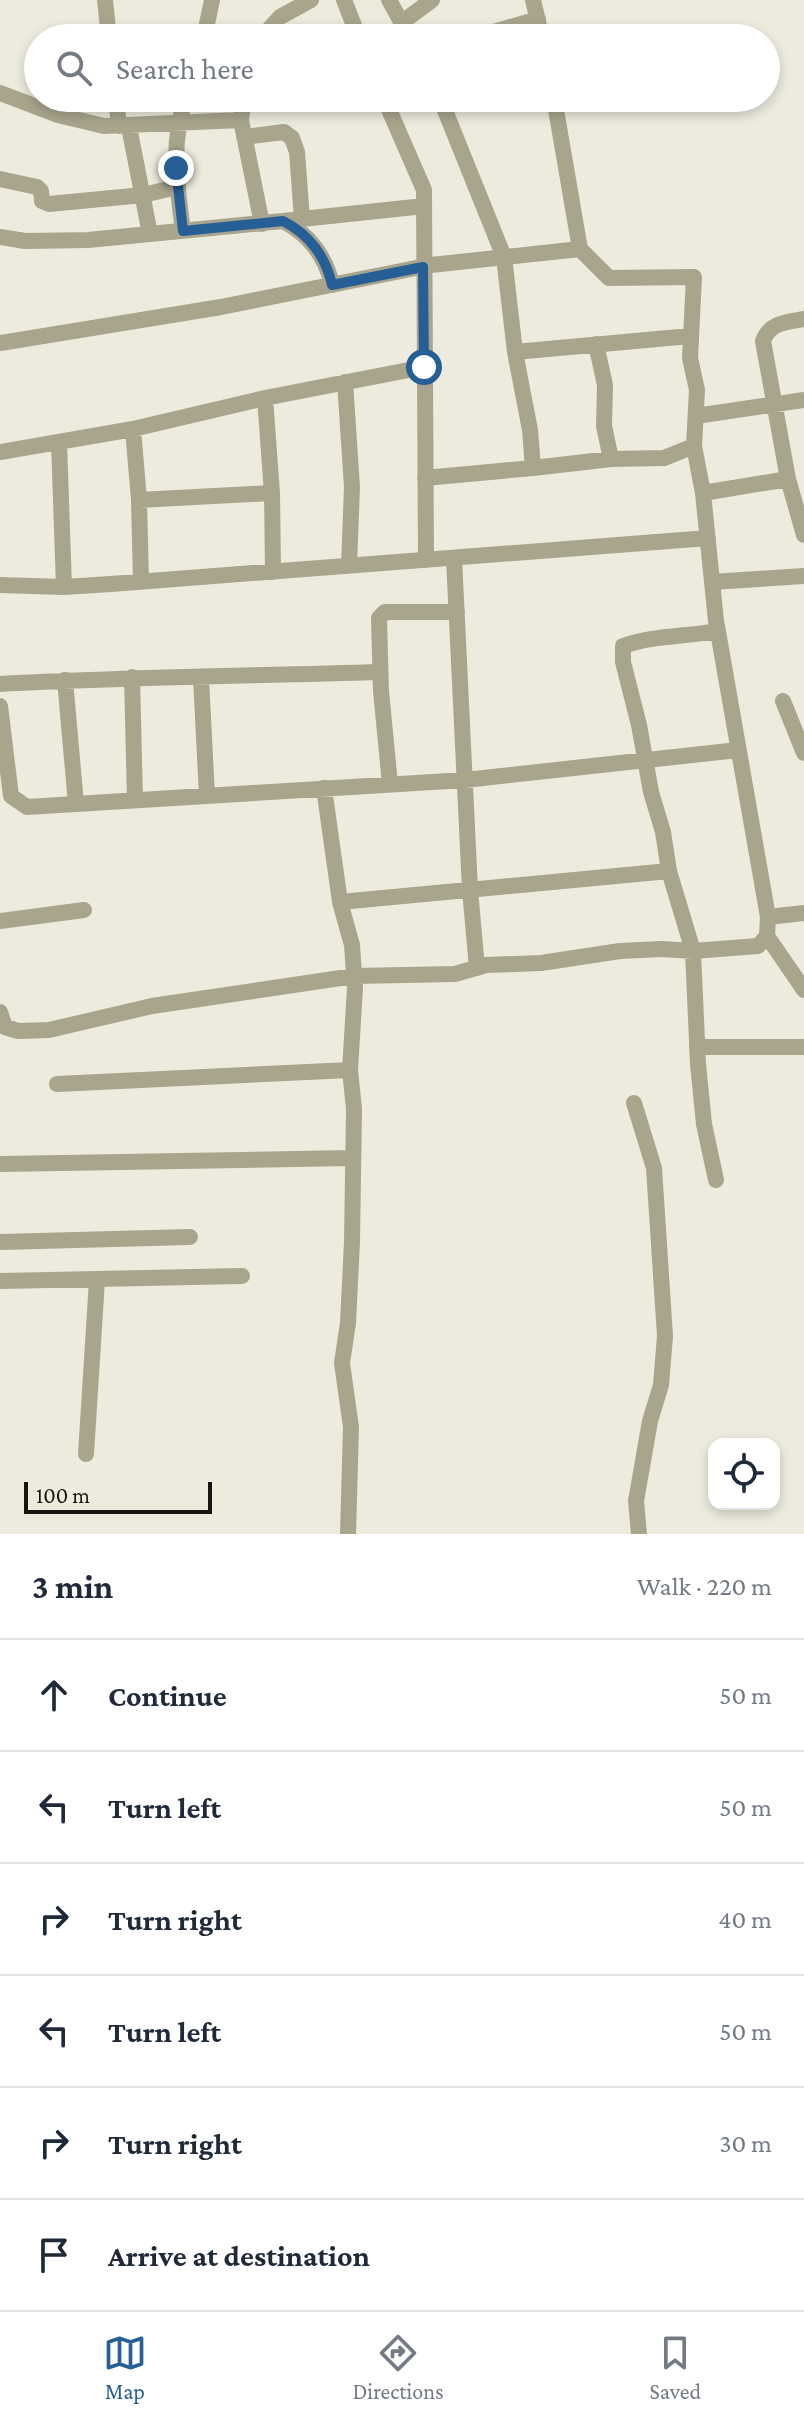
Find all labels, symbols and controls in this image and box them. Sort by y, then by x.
search box [24,24,780,112]
icon: search [52,46,96,90]
text: Search here [116,52,254,85]
route end [158,150,194,186]
route start [406,349,442,385]
map controls [708,1438,780,1510]
button: locate [708,1438,780,1510]
scale bar [24,1478,212,1514]
text: 100 m [36,1483,90,1508]
text: 3 min [32,1568,113,1605]
text: Walk · 220 m [637,1572,772,1601]
icon: ahead [32,1673,76,1717]
text: Continue [108,1679,227,1712]
text: 50 m [719,1681,772,1710]
icon: left [32,1785,76,1829]
text: Turn left [108,1791,221,1824]
text: 50 m [719,1793,772,1822]
icon: right [32,1897,76,1941]
text: Turn right [108,1903,242,1936]
text: 40 m [718,1905,772,1934]
icon: left [32,2009,76,2053]
text: Turn left [108,2015,221,2048]
text: 50 m [719,2017,772,2046]
icon: right [32,2121,76,2165]
text: Turn right [108,2127,242,2160]
text: 30 m [719,2129,772,2158]
icon: arrive [32,2233,76,2277]
text: Arrive at destination [108,2239,370,2272]
tab: Map [103,2331,147,2404]
tab: Directions [353,2331,444,2404]
tab: Saved [650,2331,701,2404]

